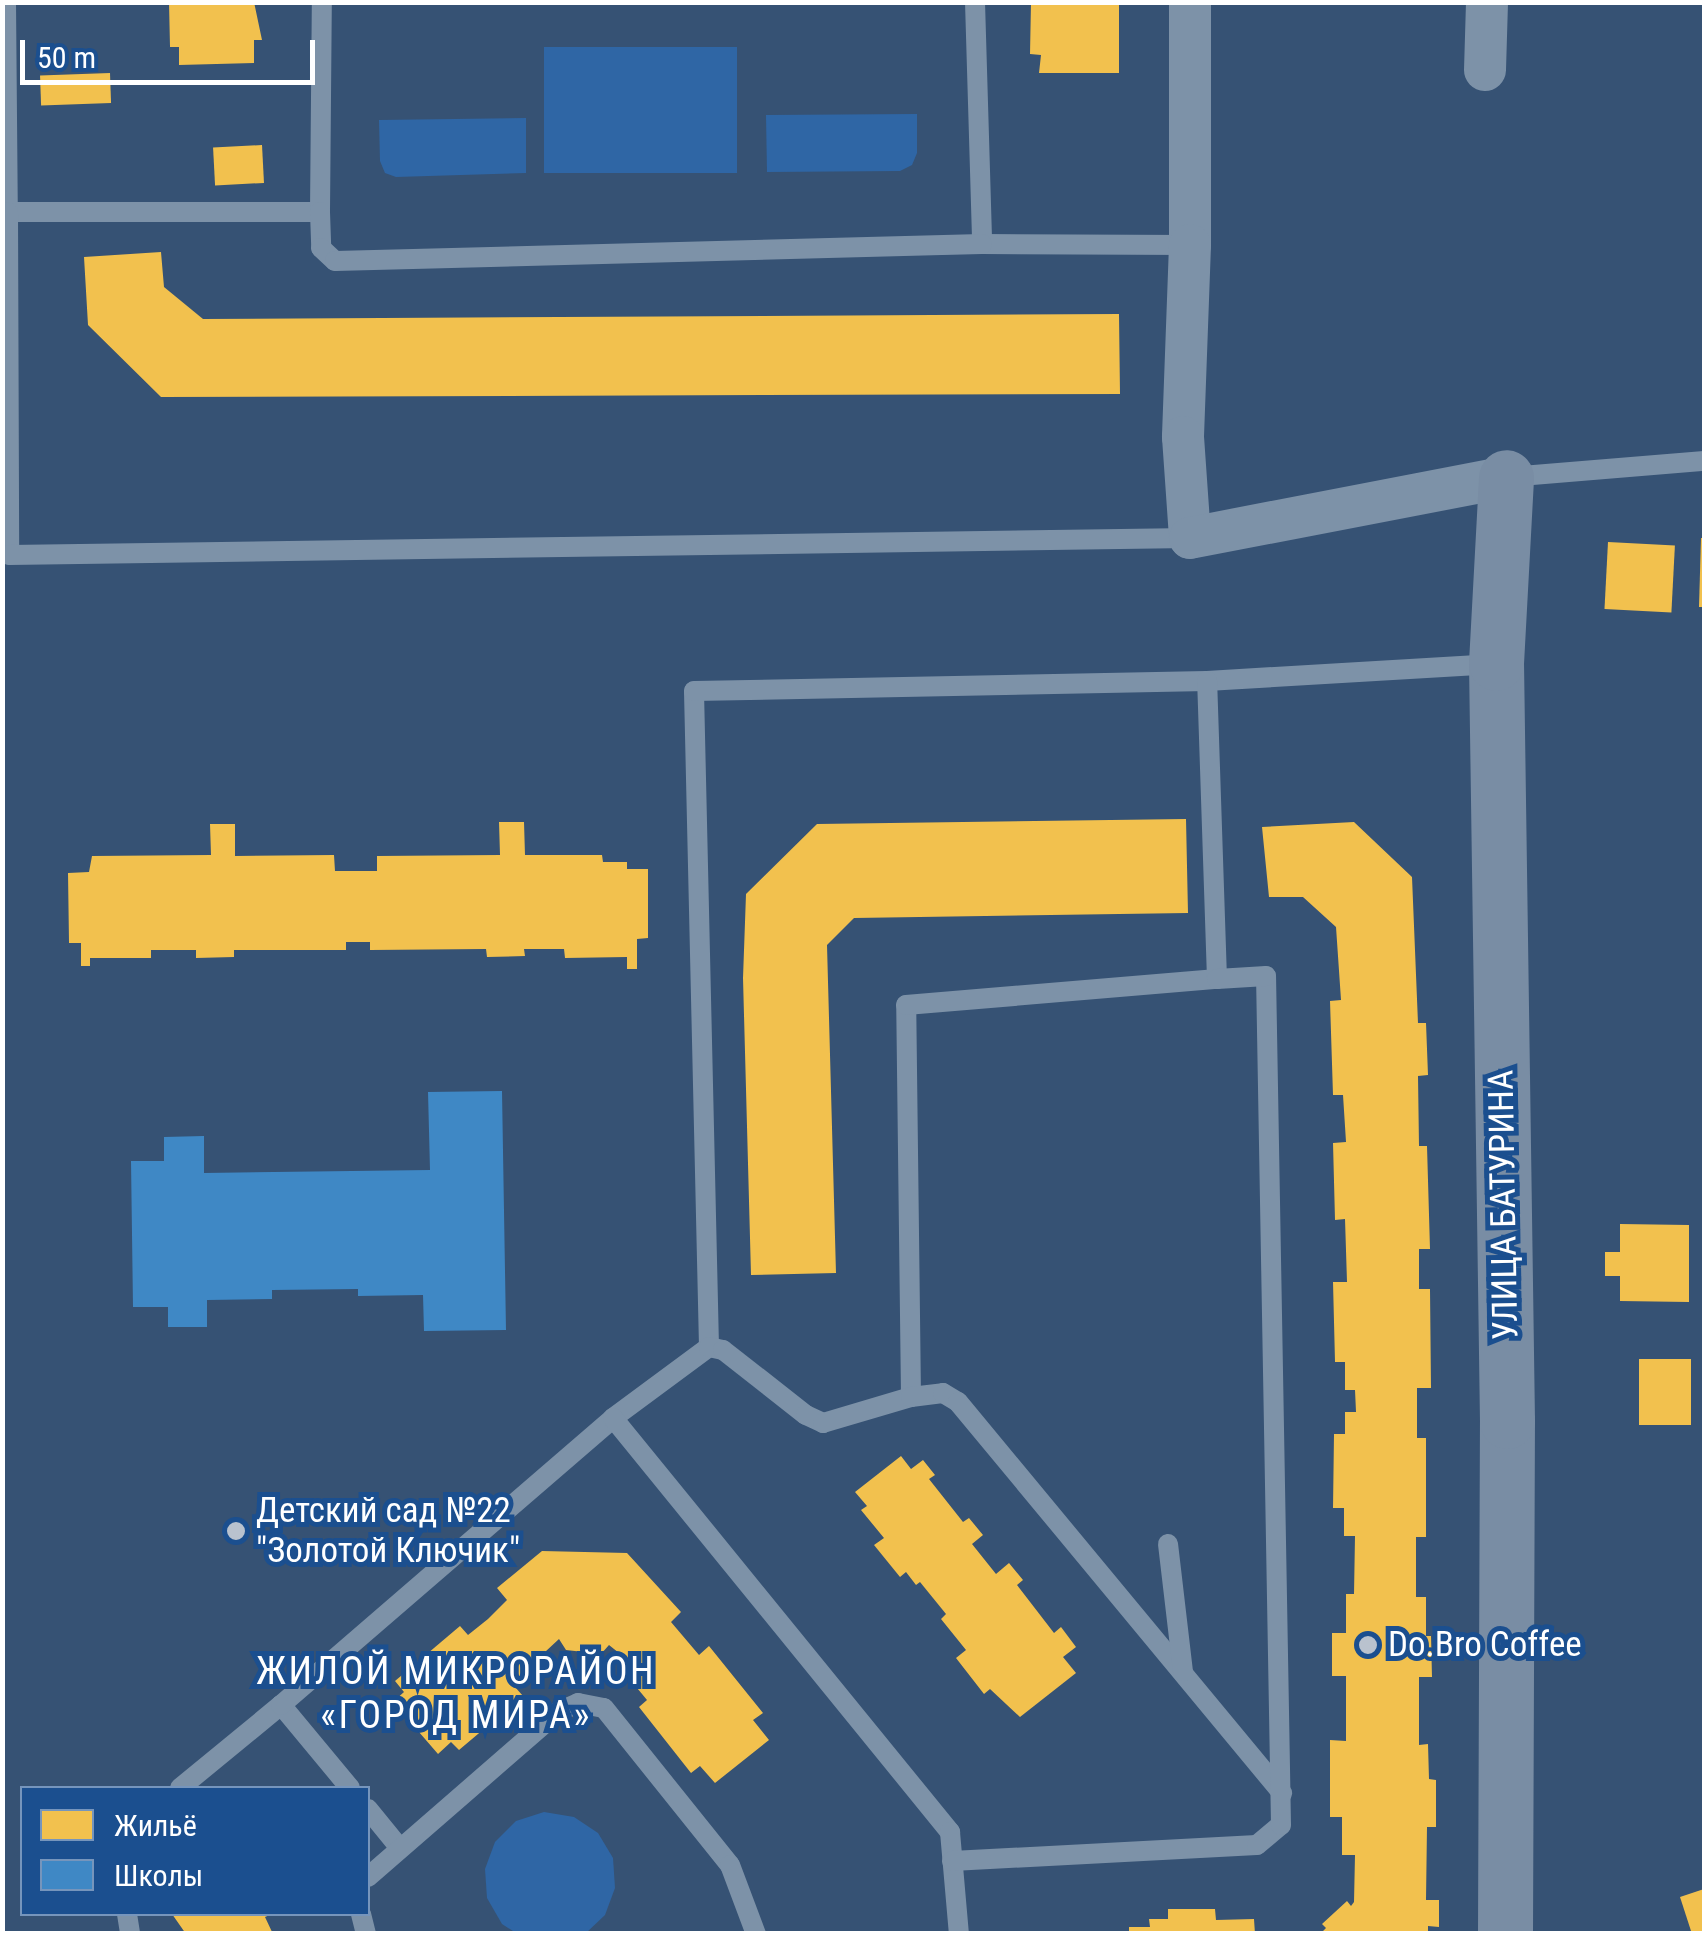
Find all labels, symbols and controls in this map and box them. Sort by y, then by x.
scale bar [25,20,320,82]
text: 50 m [37,40,96,75]
street label: УЛИЦА БАТУРИНА [1481,1070,1527,1340]
place label: Детский сад №22 "Золотой Ключик" [256,1490,520,1572]
marker: Детский сад №22 "Золотой Ключик" [225,1520,247,1542]
place label: Do.Bro Coffee [1388,1624,1582,1666]
marker: Do.Bro Coffee [1357,1634,1379,1656]
district label: ЖИЛОЙ МИКРОРАЙОН «ГОРОД МИРА» [256,1649,656,1738]
legend [20,1786,370,1916]
text: Жильё [114,1808,197,1843]
text: Школы [114,1858,203,1893]

